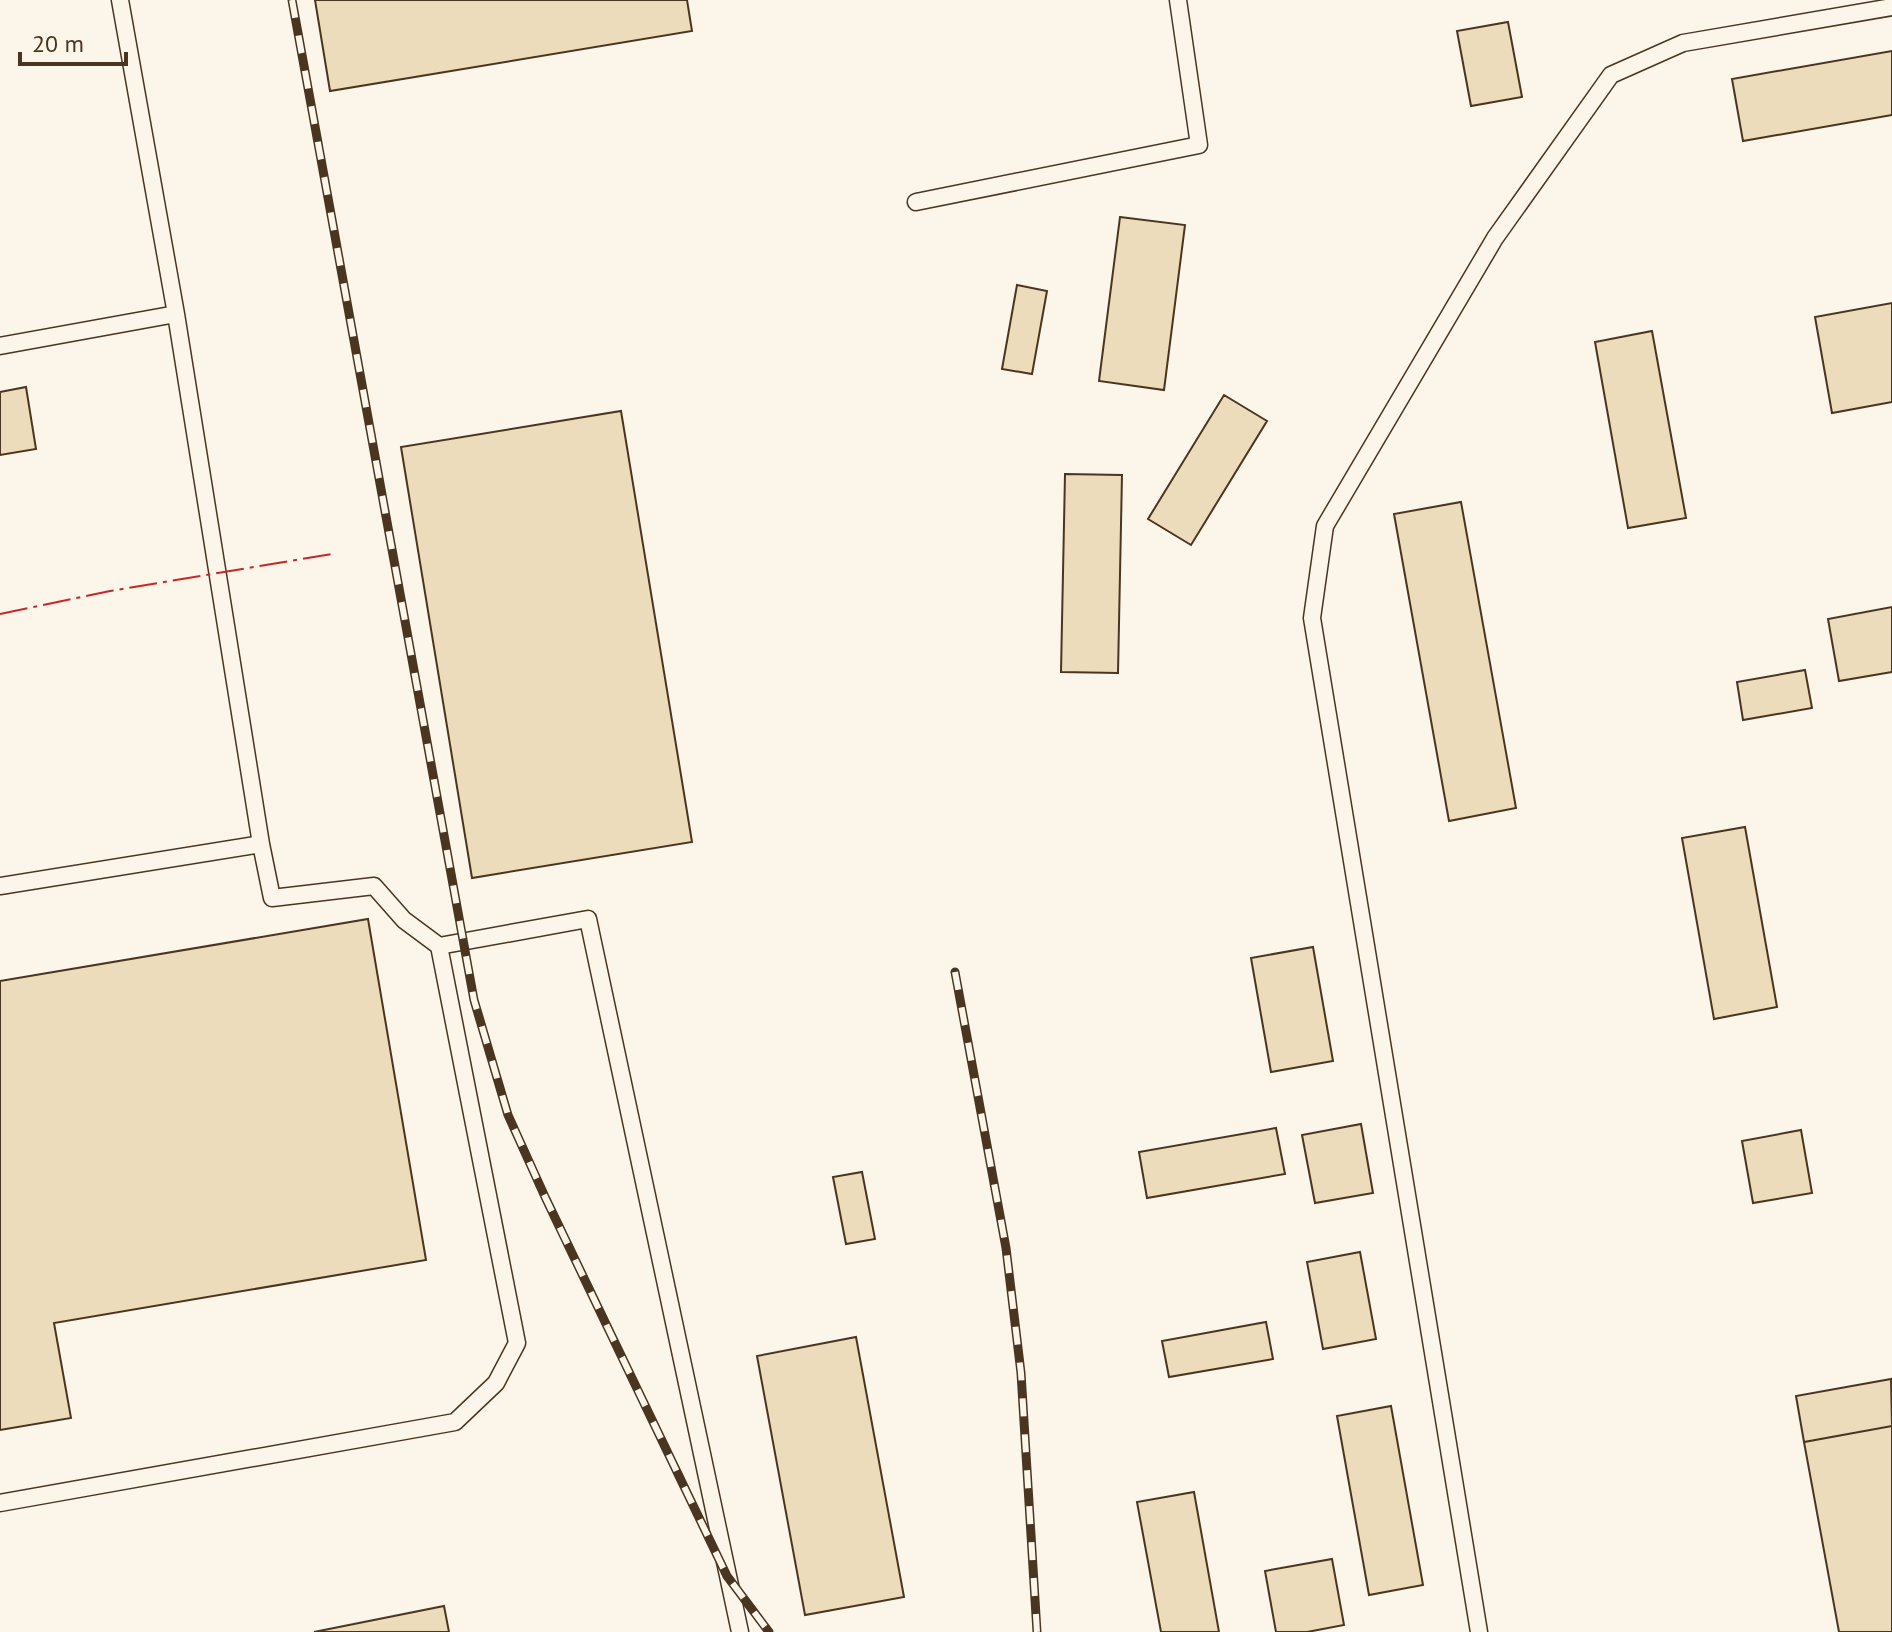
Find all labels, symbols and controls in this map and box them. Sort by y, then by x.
scale bar [20,16,126,66]
text: 20 m [32,28,84,59]

